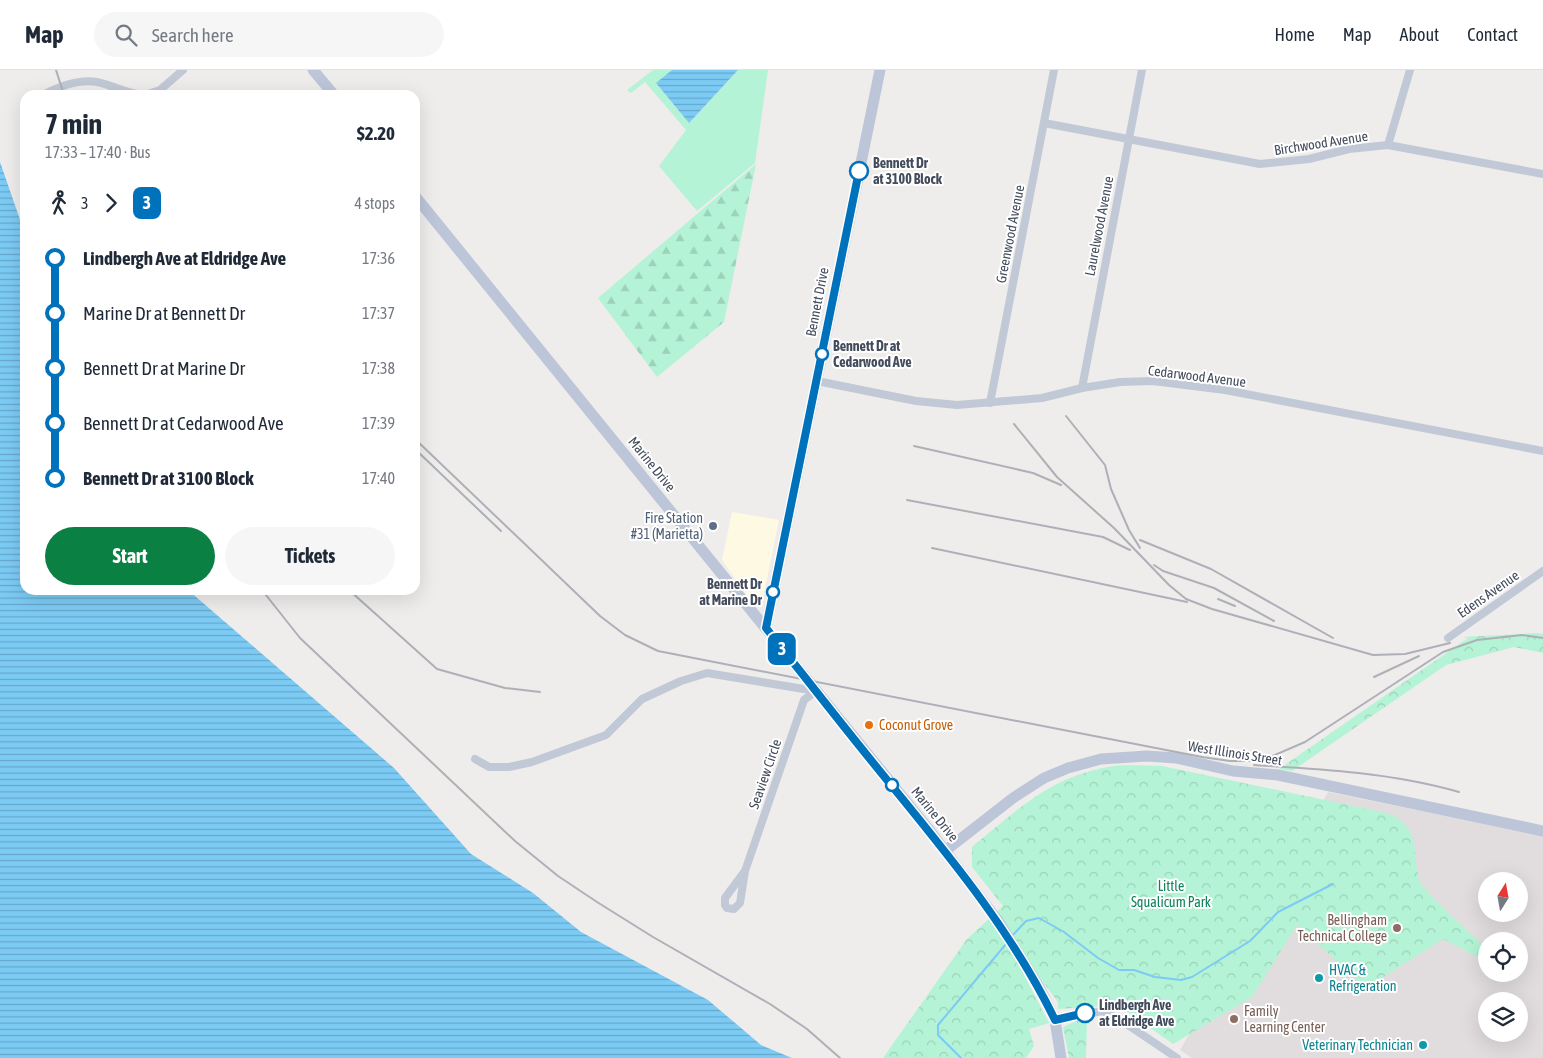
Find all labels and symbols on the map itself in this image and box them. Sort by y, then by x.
street label: Birchwood Avenue [1273,128,1369,158]
place label: Bennett Dr at 3100 Block [873,155,943,187]
marker: Bennett Dr at 3100 Block [849,161,869,181]
street label: Laurelwood Avenue [1081,175,1117,277]
street label: Greenwood Avenue [993,184,1027,284]
street label: Bennett Drive [802,266,832,338]
place label: Bennett Dr at Cedarwood Ave [833,338,912,370]
marker: Bennett Dr at Cedarwood Ave [815,347,829,361]
street label: Cedarwood Avenue [1147,362,1247,390]
street label: Marine Drive [625,434,679,494]
place label: Fire Station #31 (Marietta) [631,510,703,542]
marker: Fire Station #31 (Marietta) [707,520,719,532]
street label: Edens Avenue [1454,567,1522,621]
place label: Bennett Dr at Marine Dr [699,576,763,608]
marker: Bennett Dr at Marine Dr [766,585,780,599]
line badge: 3 [766,633,798,665]
place label: Coconut Grove [879,717,953,733]
marker: Coconut Grove [863,719,875,731]
street label: Seaview Circle [746,737,784,811]
street label: West Illinois Street [1187,738,1283,768]
unlabelled marker [885,778,899,792]
street label: Marine Drive [908,784,962,844]
north arrow [1478,872,1528,922]
park label: Little Squalicum Park [1131,878,1211,910]
place label: Bellingham Technical College [1297,912,1387,944]
marker: Bellingham Technical College [1391,922,1403,934]
place label: HVAC & Refrigeration [1329,962,1397,994]
marker: HVAC & Refrigeration [1313,972,1325,984]
place label: Lindbergh Ave at Eldridge Ave [1099,997,1174,1029]
marker: Lindbergh Ave at Eldridge Ave [1075,1003,1095,1023]
place label: Family Learning Center [1244,1003,1326,1035]
marker: Family Learning Center [1228,1013,1240,1025]
place label: Veterinary Technician [1302,1037,1413,1053]
marker: Veterinary Technician [1417,1039,1429,1051]

